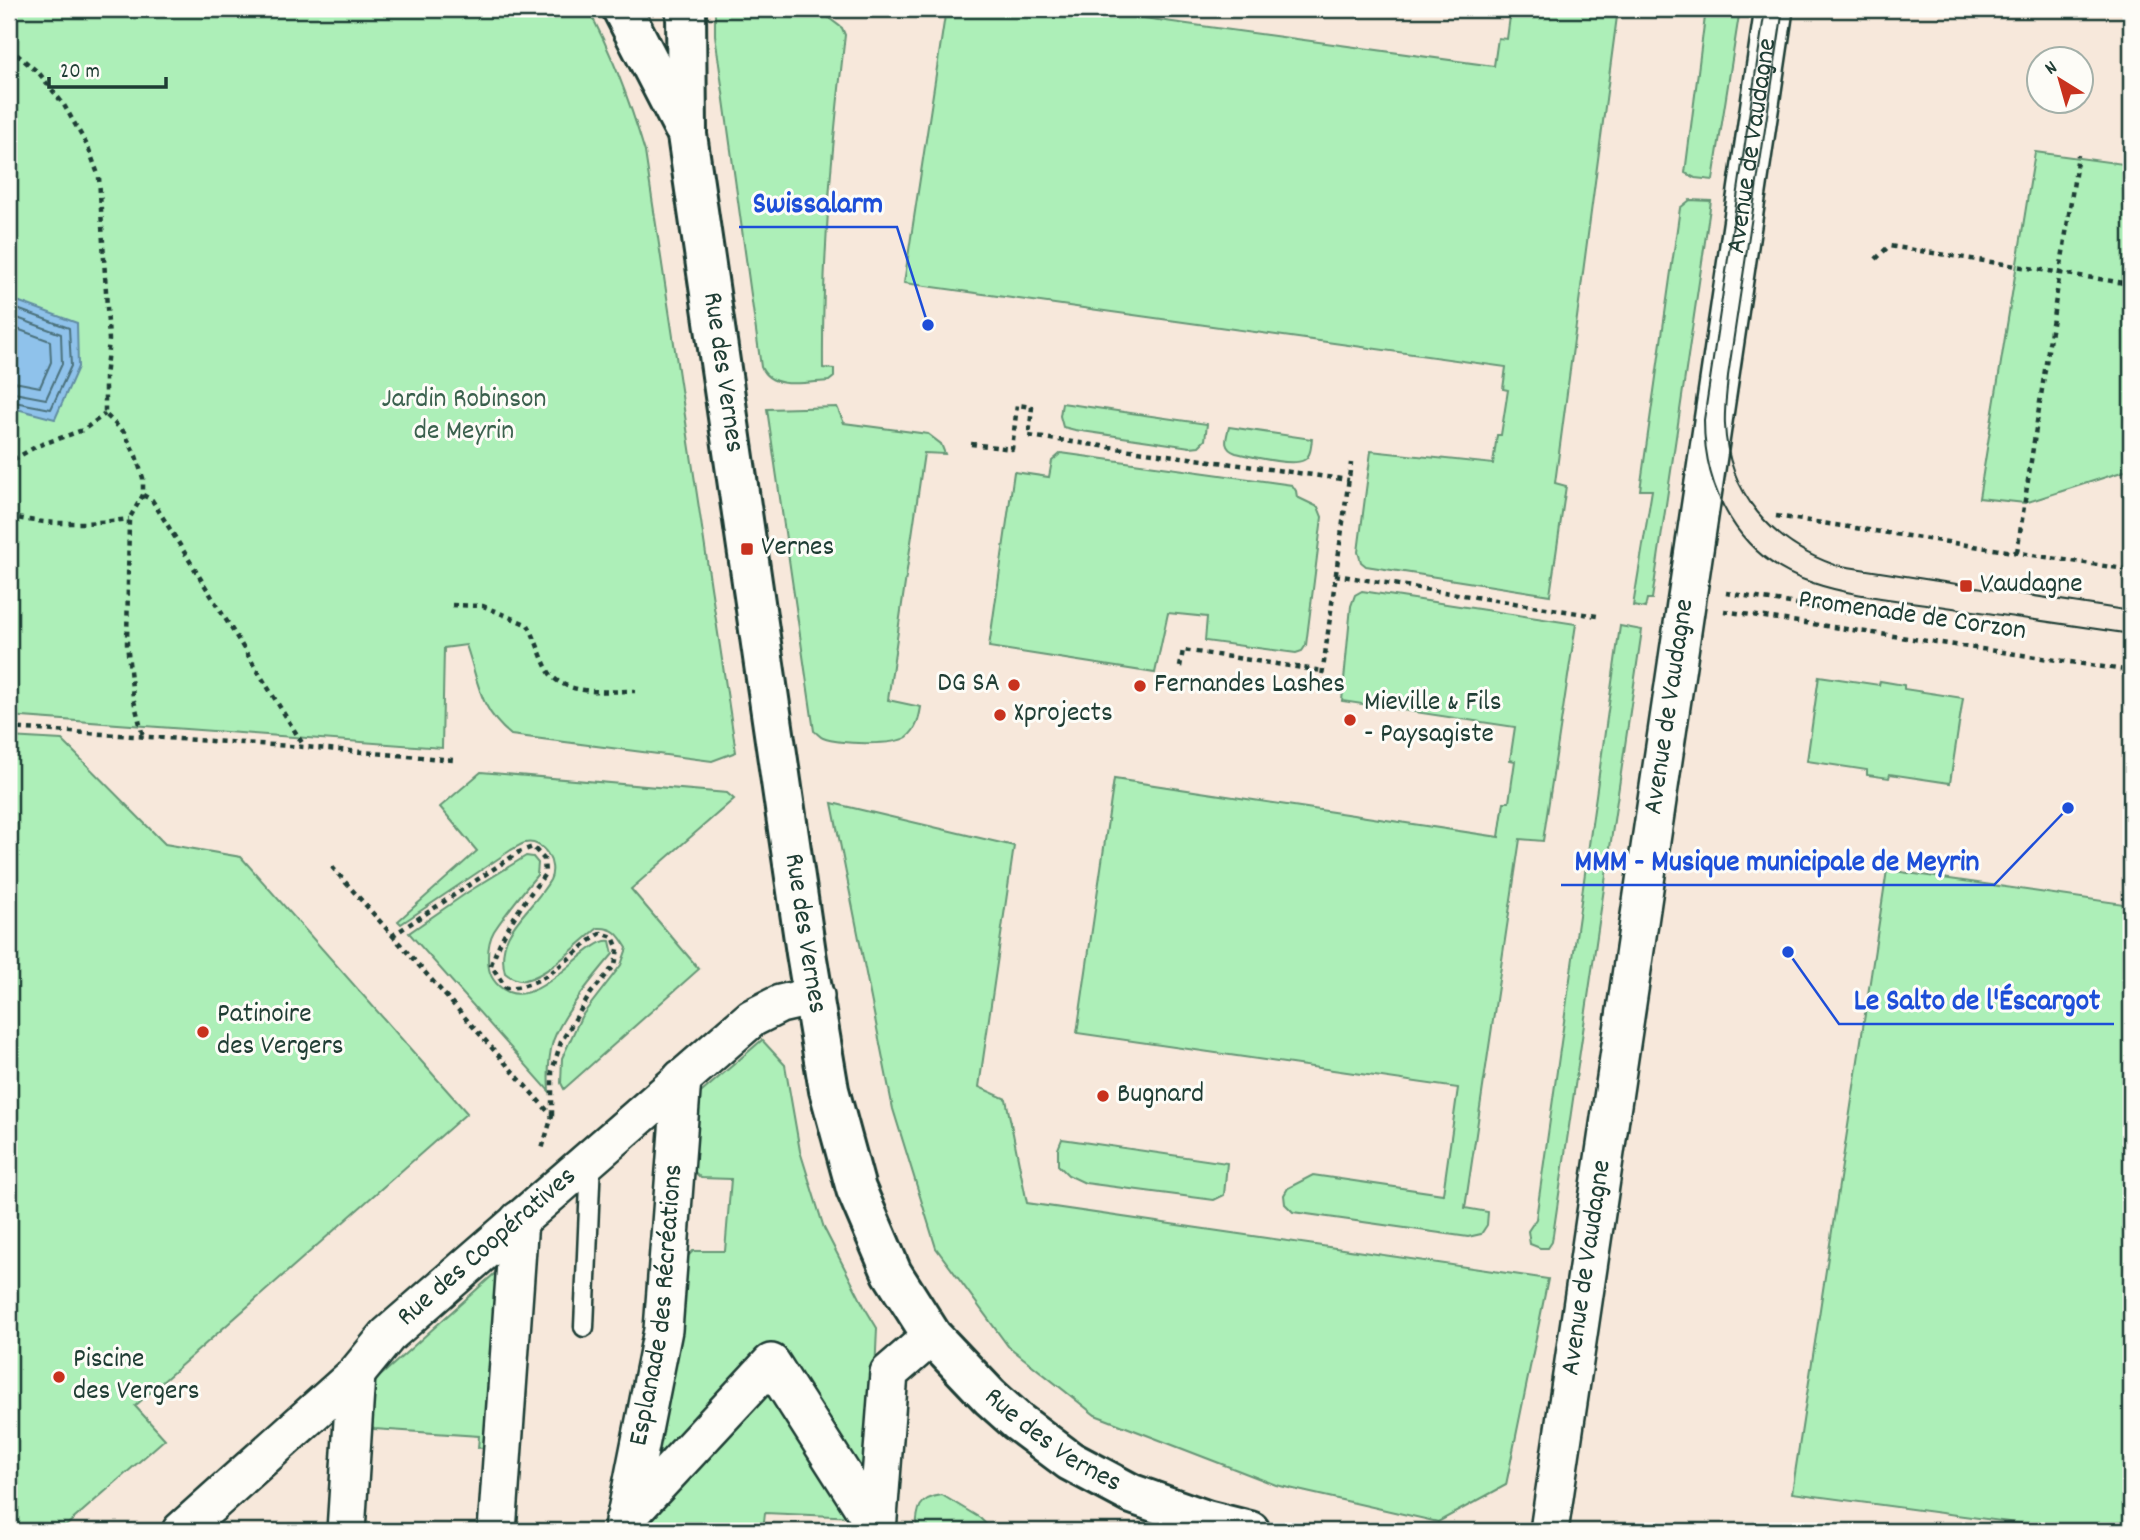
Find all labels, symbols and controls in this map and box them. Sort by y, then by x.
street label: Avenue de Vaudagne [1718,36,1789,257]
scale bar [49,46,166,90]
north arrow [2024,46,2094,116]
text: N [2040,56,2064,83]
text: 20 m [60,58,100,88]
callout: Swissalarm [739,176,897,227]
text: Swissalarm [753,185,883,228]
street label: Rue des Vernes [690,290,753,455]
park label: Jardin Robinson de Meyrin [382,381,546,453]
place label: Vernes [761,529,834,569]
marker: Vernes [739,541,755,557]
place label: Vaudagne [1980,566,2082,606]
marker: Vaudagne [1958,578,1974,594]
street label: Promenade de Corzon [1796,581,2028,653]
street label: Avenue de Vaudagne [1635,596,1707,817]
place label: DG SA [937,665,1000,705]
place label: Fernandes Lashes [1154,666,1345,706]
marker: DG SA [1006,677,1022,693]
marker: Fernandes Lashes [1132,678,1148,694]
place label: Mieville & Fils - Paysagiste [1364,684,1502,756]
place label: Xprojects [1014,695,1113,735]
marker: Xprojects [992,707,1008,723]
marker: Mieville & Fils - Paysagiste [1342,712,1358,728]
callout: MMM - Musique municipale de Meyrin [1561,834,1994,885]
text: MMM - Musique municipale de Meyrin [1575,843,1980,886]
street label: Rue des Vernes [772,851,836,1017]
callout: Le Salto de l'Éscargot [1839,973,2114,1024]
text: Le Salto de l'Éscargot [1854,982,2100,1025]
place label: Patinoire des Vergers [217,996,344,1068]
marker: Patinoire des Vergers [195,1024,211,1040]
place label: Bugnard [1117,1076,1204,1116]
marker: Bugnard [1095,1088,1111,1104]
street label: Avenue de Vaudagne [1552,1157,1624,1378]
street label: Rue des Coopératives [389,1158,587,1338]
street label: Esplanade des Récréations [620,1163,695,1450]
place label: Piscine des Vergers [73,1341,200,1413]
marker: Piscine des Vergers [51,1369,67,1385]
street label: Rue des Vernes [974,1379,1128,1504]

